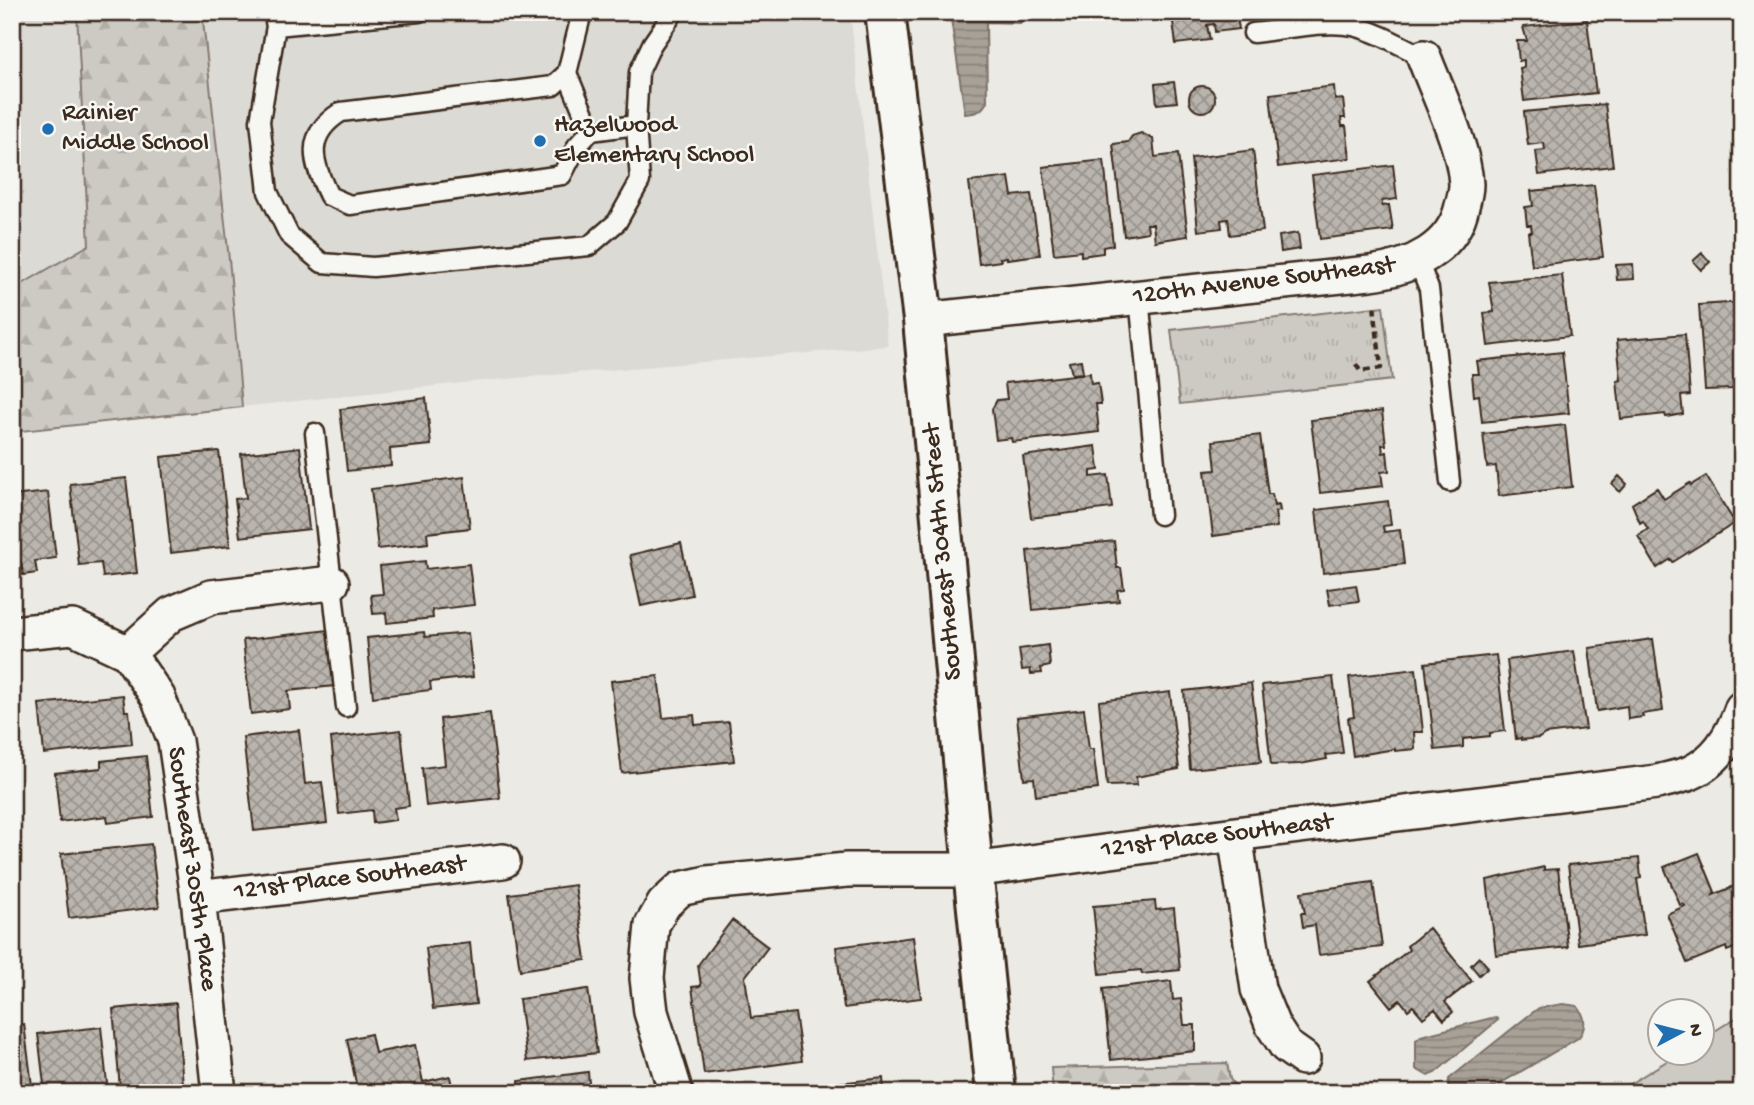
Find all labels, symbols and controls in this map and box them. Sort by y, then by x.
place label: Rainier Middle School [62,99,209,160]
place label: Hazelwood Elementary School [554,111,754,172]
marker: Rainier Middle School [40,121,56,137]
marker: Hazelwood Elementary School [532,133,548,149]
street label: 120th Avenue Southeast [1130,250,1399,314]
street label: Southeast 304th Street [917,420,971,681]
street label: Southeast 305th Place [159,745,224,994]
street label: 121st Place Southeast [1098,807,1337,867]
street label: 121st Place Southeast [231,849,470,909]
north arrow [1646,996,1716,1066]
text: N [1682,1023,1707,1038]

